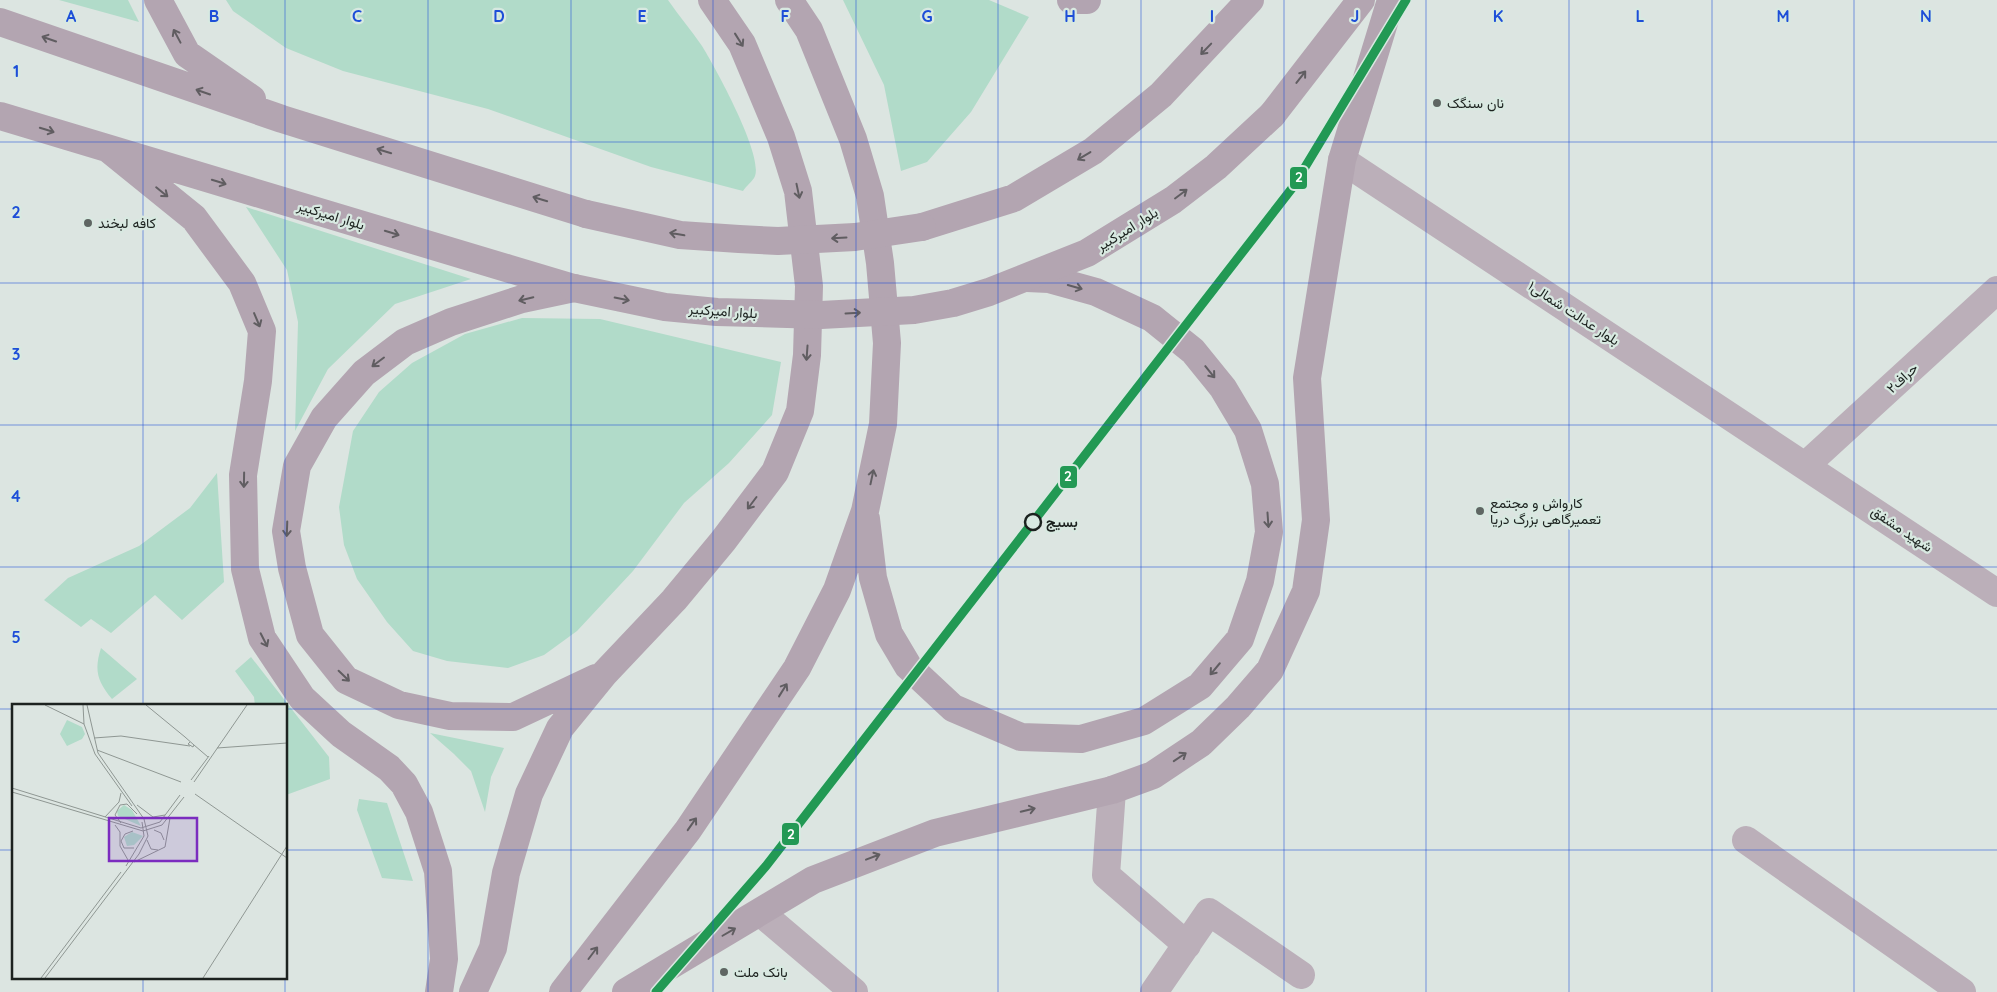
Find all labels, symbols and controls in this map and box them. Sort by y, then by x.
text: A [66,6,77,26]
text: B [209,6,219,26]
text: C [352,6,362,26]
text: D [493,6,505,26]
text: E [637,6,647,26]
text: F [781,6,790,26]
text: G [921,6,933,26]
text: H [1064,6,1076,26]
text: I [1210,6,1214,26]
text: J [1351,6,1359,26]
text: K [1493,6,1503,26]
text: L [1636,6,1645,26]
text: M [1776,6,1790,26]
text: N [1920,6,1932,26]
one-way arrow [172,29,181,44]
one-way arrow [734,33,744,47]
one-way arrow [42,34,58,43]
one-way arrow [1200,43,1212,55]
text: 1 [13,61,19,81]
one-way arrow [1296,71,1307,84]
one-way arrow [196,87,211,96]
place label: نان سنگک [1447,94,1504,112]
marker: نان سنگک [1431,97,1443,109]
one-way arrow [38,126,54,136]
one-way arrow [377,146,393,156]
one-way arrow [1078,152,1092,162]
line badge: 2 [1289,166,1308,190]
text: 2 [1295,168,1303,186]
one-way arrow [211,178,227,188]
one-way arrow [793,183,803,199]
one-way arrow [155,186,168,197]
one-way arrow [1174,188,1187,199]
one-way arrow [532,194,548,204]
street label: بلوار امیرکبیر [294,196,367,234]
text: 2 [11,202,21,222]
street label: بلوار امیرکبیر [1092,203,1161,255]
place label: کافه لبخند [98,214,156,232]
marker: کافه لبخند [82,217,94,229]
one-way arrow [669,228,685,238]
one-way arrow [383,229,399,239]
one-way arrow [831,233,847,242]
street label: بلوار عدالت شمالی۱ [1525,277,1623,349]
one-way arrow [1067,282,1083,292]
one-way arrow [613,294,629,304]
one-way arrow [519,295,535,304]
street label: بلوار امیرکبیر [687,300,758,322]
one-way arrow [844,308,861,318]
one-way arrow [253,312,263,327]
text: 3 [12,344,20,364]
one-way arrow [802,345,811,361]
one-way arrow [371,357,385,367]
street label: حراف۲ [1882,359,1922,397]
one-way arrow [1204,365,1215,378]
line badge: 2 [1059,465,1078,489]
text: 2 [1064,467,1072,485]
one-way arrow [868,469,877,485]
one-way arrow [239,472,249,488]
text: 4 [11,486,21,506]
place label: کارواش و مجتمع تعمیرگاهی بزرگ دریا [1490,494,1601,528]
one-way arrow [747,495,757,509]
street label: شهید مشفق [1868,502,1936,556]
marker: کارواش و مجتمع تعمیرگاهی بزرگ دریا [1474,505,1486,517]
one-way arrow [1263,512,1272,528]
marker: بسیج [1024,513,1042,531]
place label: بسیج [1046,513,1078,532]
one-way arrow [283,521,292,537]
text: 5 [11,627,21,647]
one-way arrow [260,632,269,647]
one-way arrow [1209,662,1220,675]
one-way arrow [338,670,350,682]
one-way arrow [778,683,788,697]
inset map [12,704,288,980]
one-way arrow [1172,752,1186,762]
one-way arrow [1019,805,1035,814]
one-way arrow [687,817,697,831]
line badge: 2 [781,822,800,846]
text: 2 [787,825,795,843]
one-way arrow [864,852,880,861]
one-way arrow [721,926,735,936]
one-way arrow [587,947,598,960]
place label: بانک ملت [734,963,788,981]
marker: بانک ملت [718,966,730,978]

